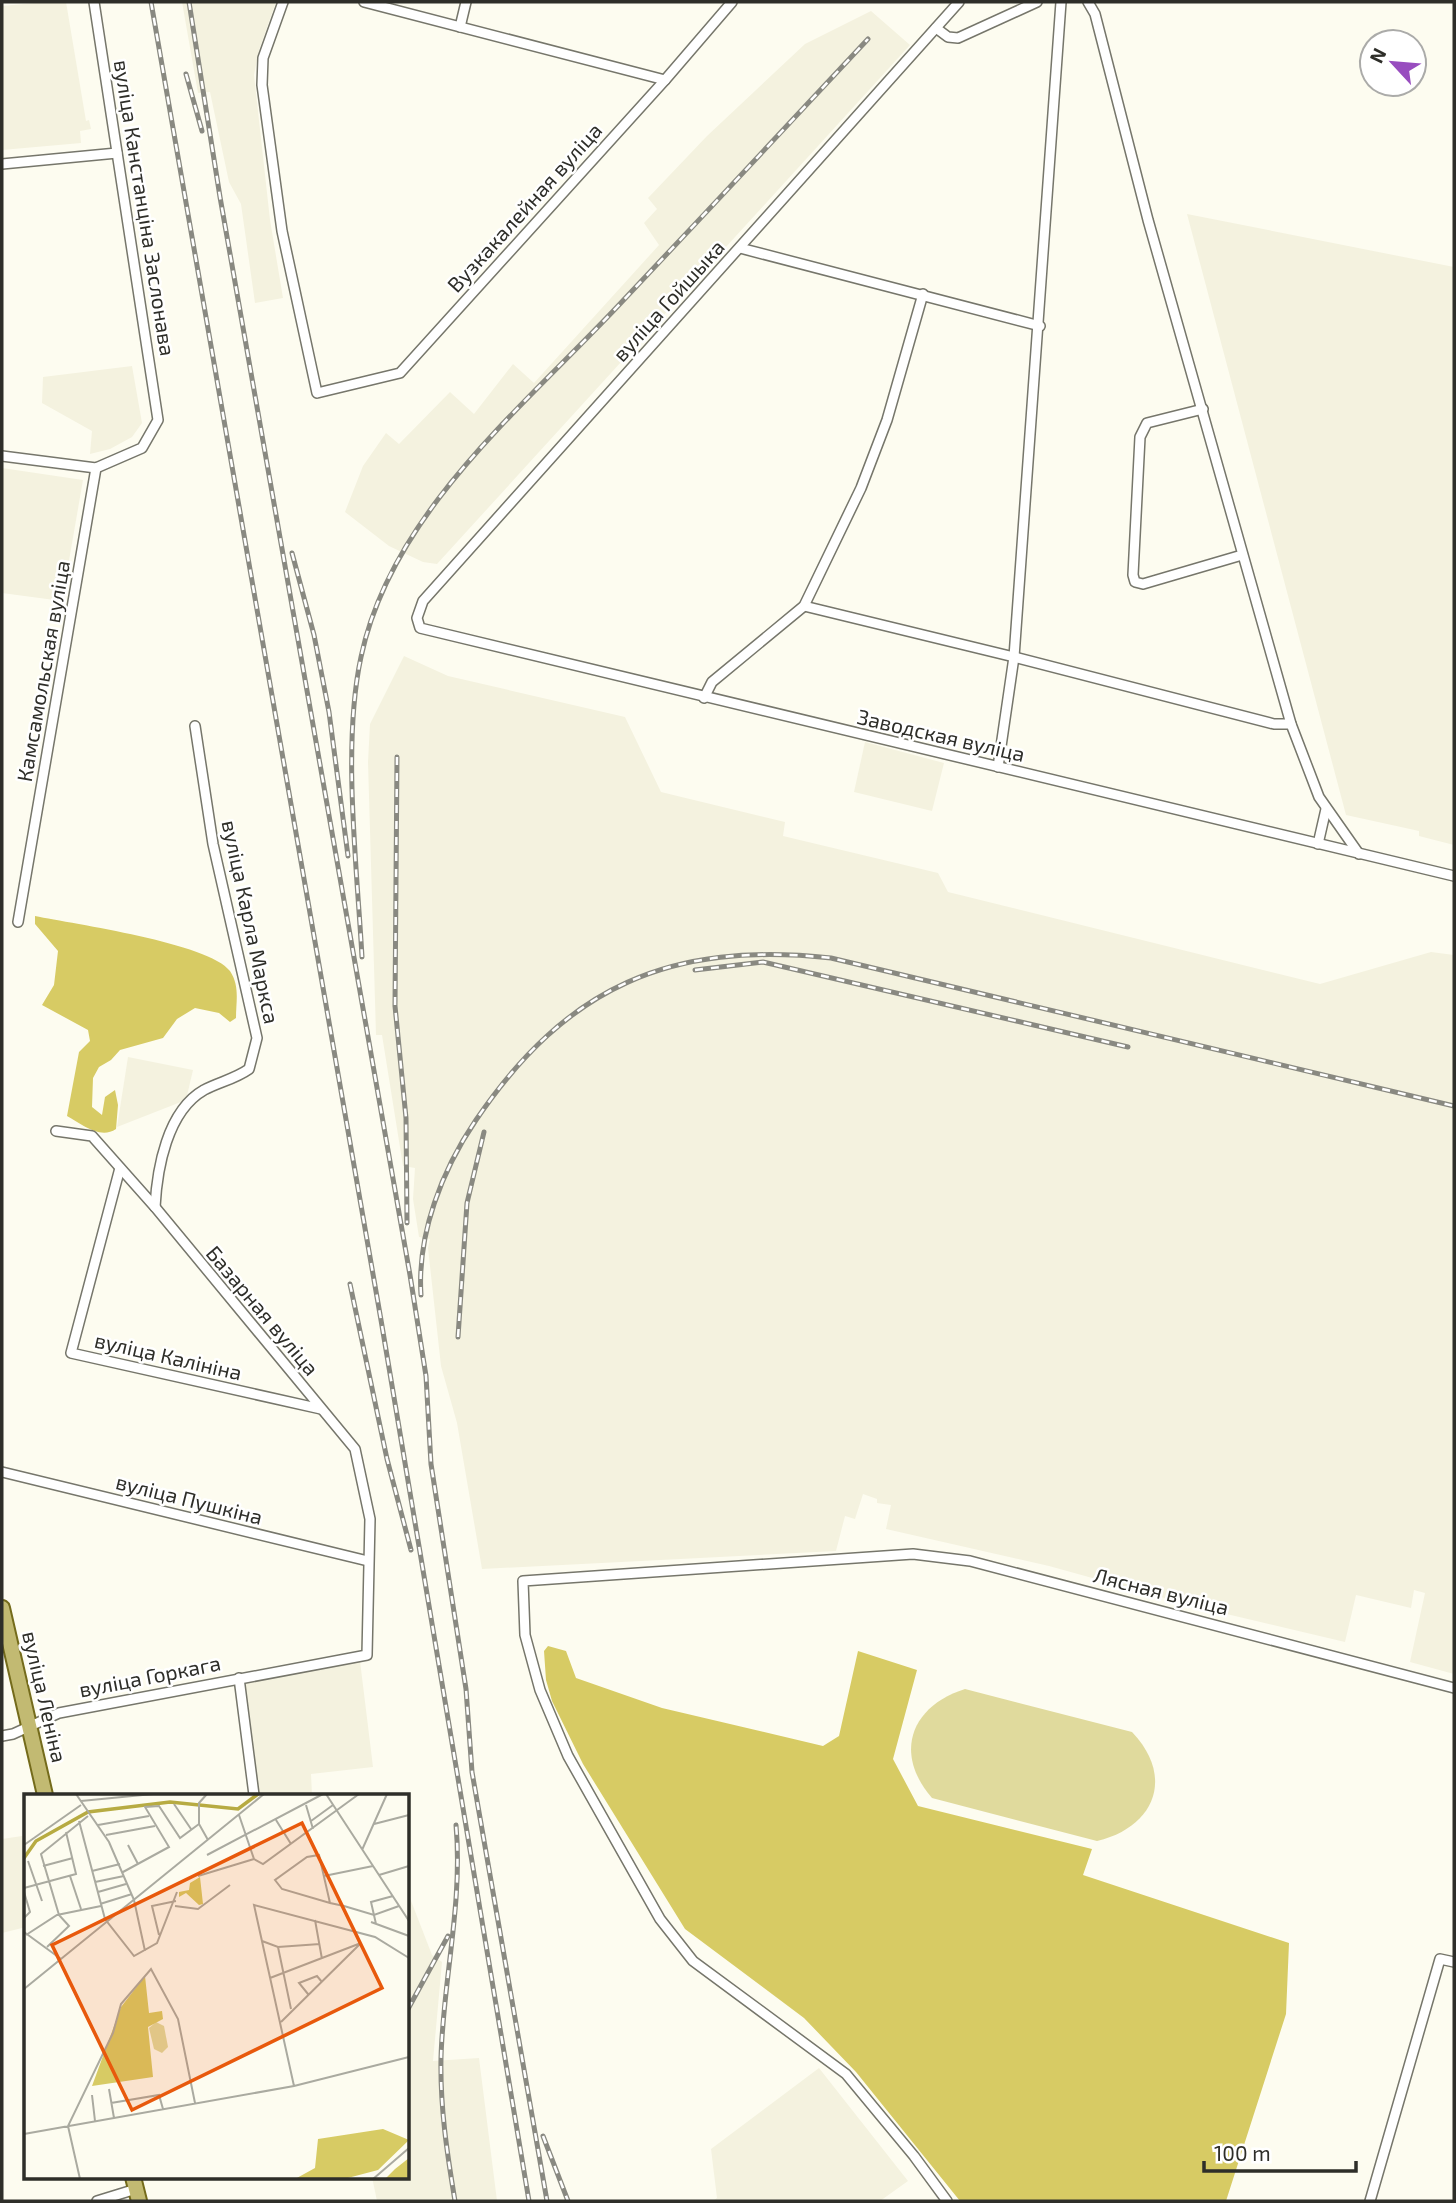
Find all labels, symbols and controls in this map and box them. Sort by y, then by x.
north arrow [1358,28,1428,98]
text: N [1364,44,1391,67]
street label: вуліца Канстанціна Заслонава [109,58,181,358]
street label: Вузкакалейная вуліца [441,117,607,297]
street label: вуліца Гойшыка [607,234,730,366]
street label: Камсамольская вуліца [11,558,75,784]
street label: Заводская вуліца [855,703,1028,767]
street label: вуліца Карла Маркса [217,818,285,1026]
street label: Базарная вуліца [201,1240,325,1381]
street label: вуліца Калініна [92,1326,244,1386]
street label: вуліца Пушкіна [113,1468,265,1530]
street label: Лясная вуліца [1091,1562,1232,1620]
street label: вуліца Леніна [17,1629,73,1765]
street label: вуліца Горкага [77,1650,223,1702]
inset map [24,1794,410,2178]
scale bar [1204,2130,1356,2174]
text: 100 m [1214,2140,1271,2165]

